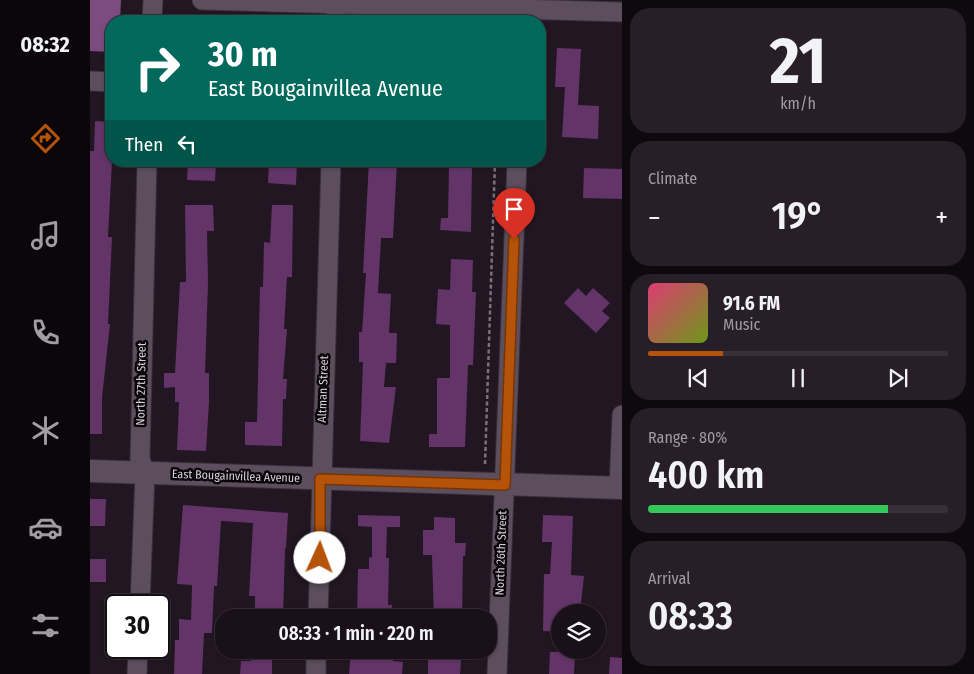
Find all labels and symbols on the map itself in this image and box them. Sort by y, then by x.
pin [493,188,535,239]
street label: North 27th Street [133,342,149,426]
street label: Altman Street [315,355,331,423]
street label: East Bougainvillea Avenue [172,467,300,485]
street label: North 26th Street [493,510,509,596]
position arrow [293,531,345,583]
speed limit sign: 30 [105,594,170,659]

